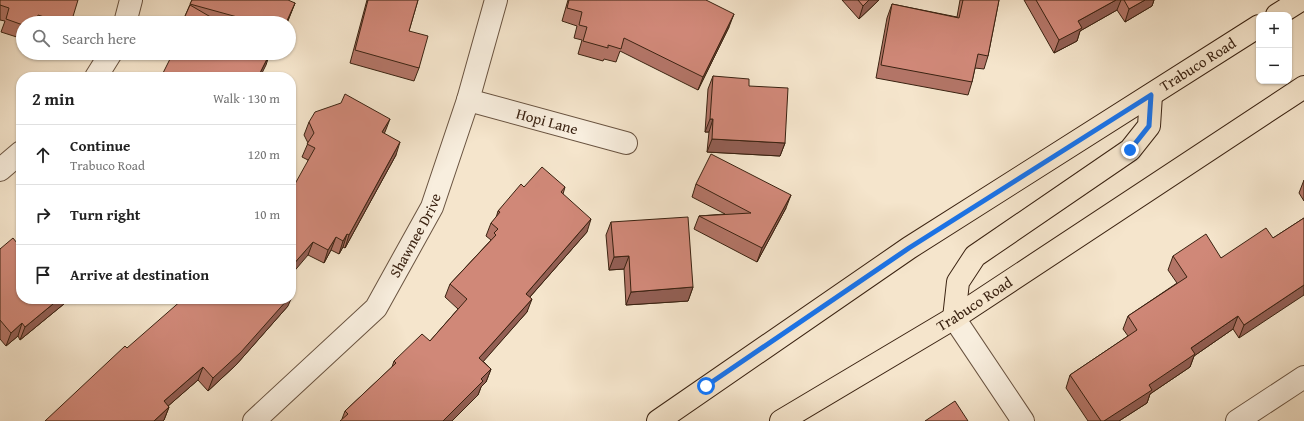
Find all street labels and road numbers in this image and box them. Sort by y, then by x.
street label: Trabuco Road [1156,32,1240,96]
street label: Hopi Lane [514,103,580,139]
street label: Shawnee Drive [384,191,446,281]
street label: Trabuco Road [932,271,1016,336]

